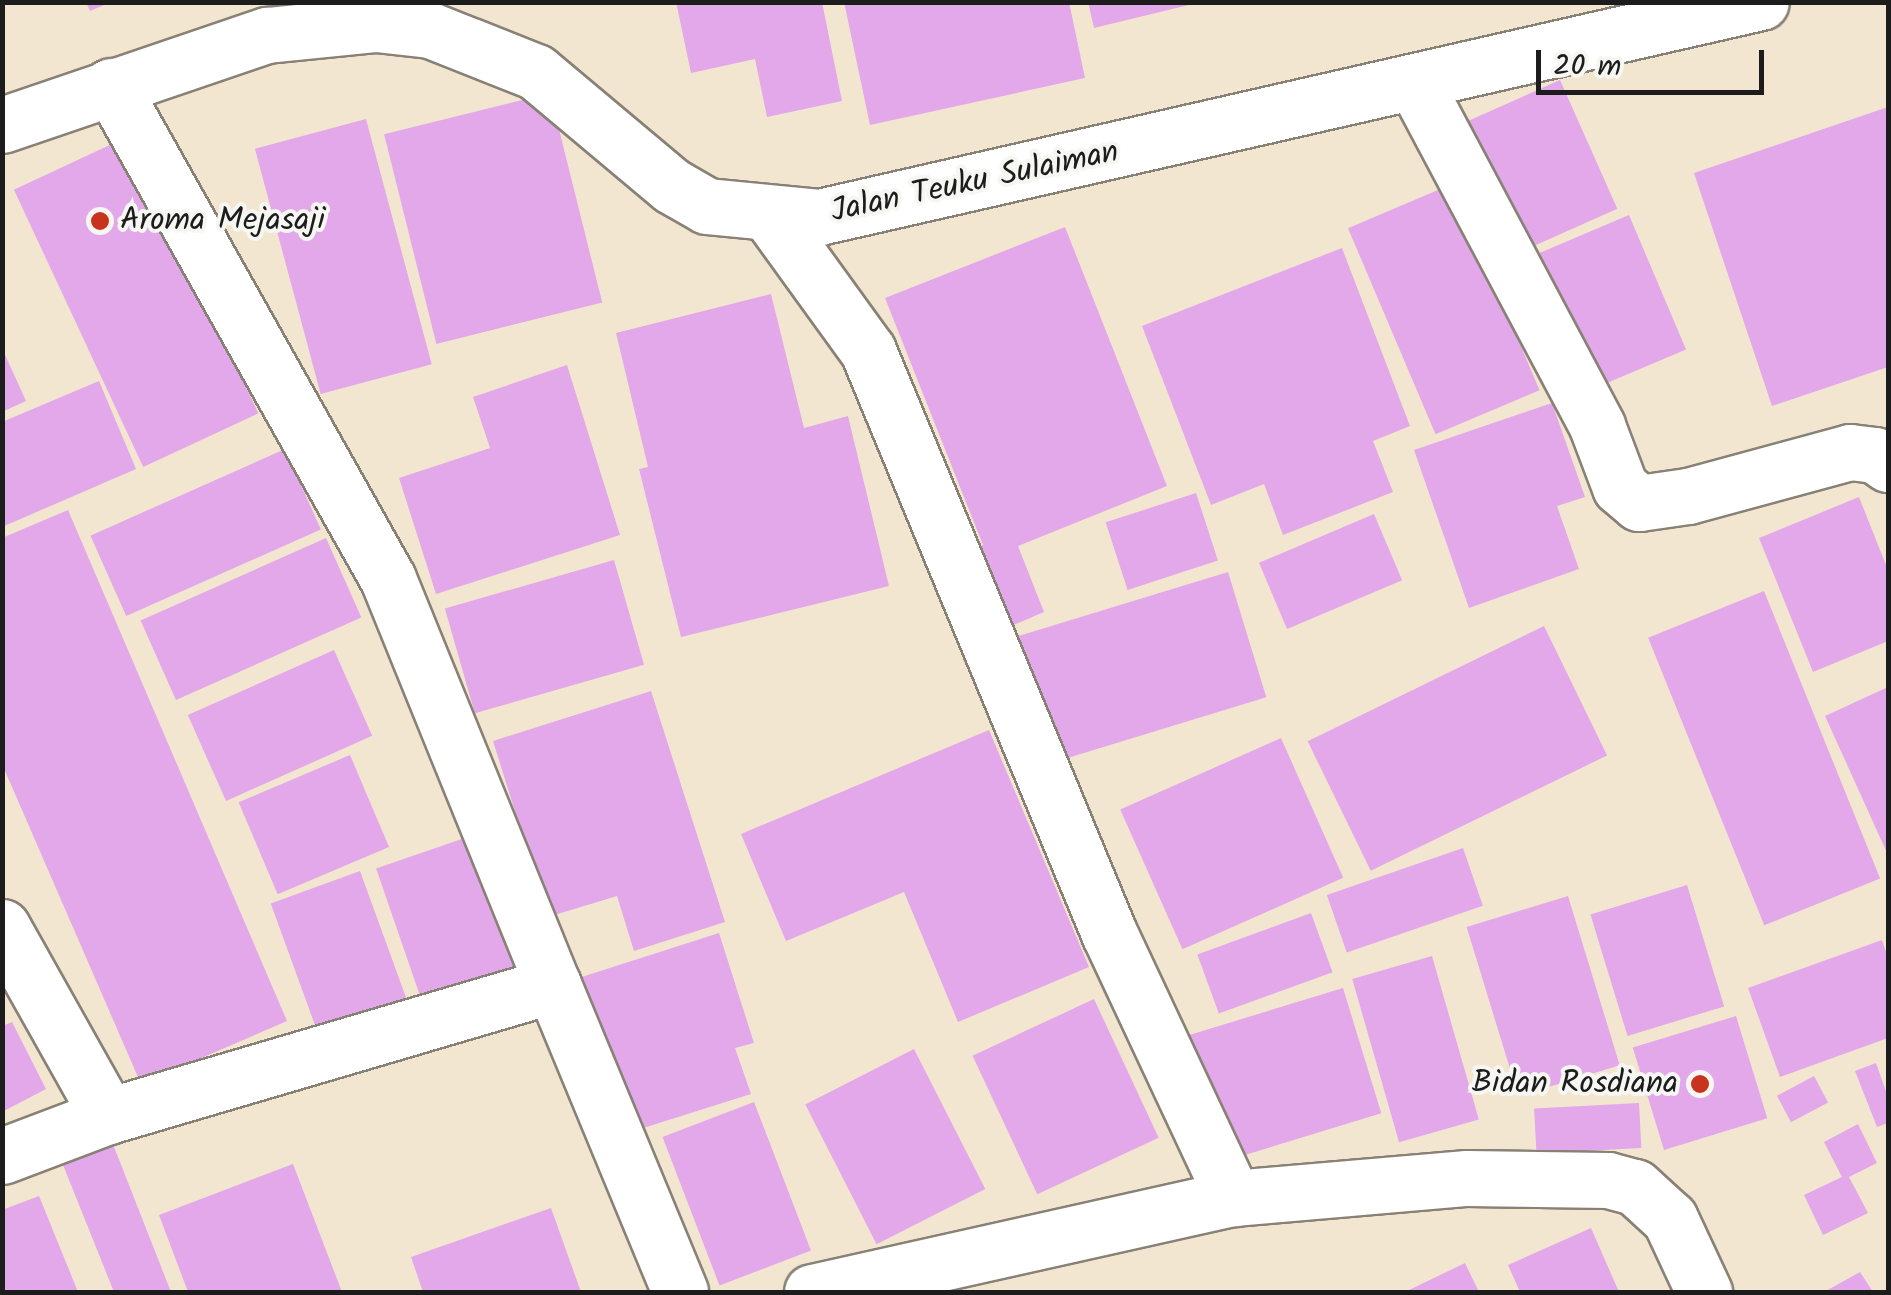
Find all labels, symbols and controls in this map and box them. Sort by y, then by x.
scale bar [1541,30,1768,92]
text: 20 m [1553,43,1621,91]
street label: Jalan Teuku Sulaiman [828,134,1122,232]
place label: Aroma Mejasaji [120,202,325,240]
marker: Aroma Mejasaji [89,210,111,232]
place label: Bidan Rosdiana [1472,1065,1678,1103]
marker: Bidan Rosdiana [1687,1071,1713,1097]

